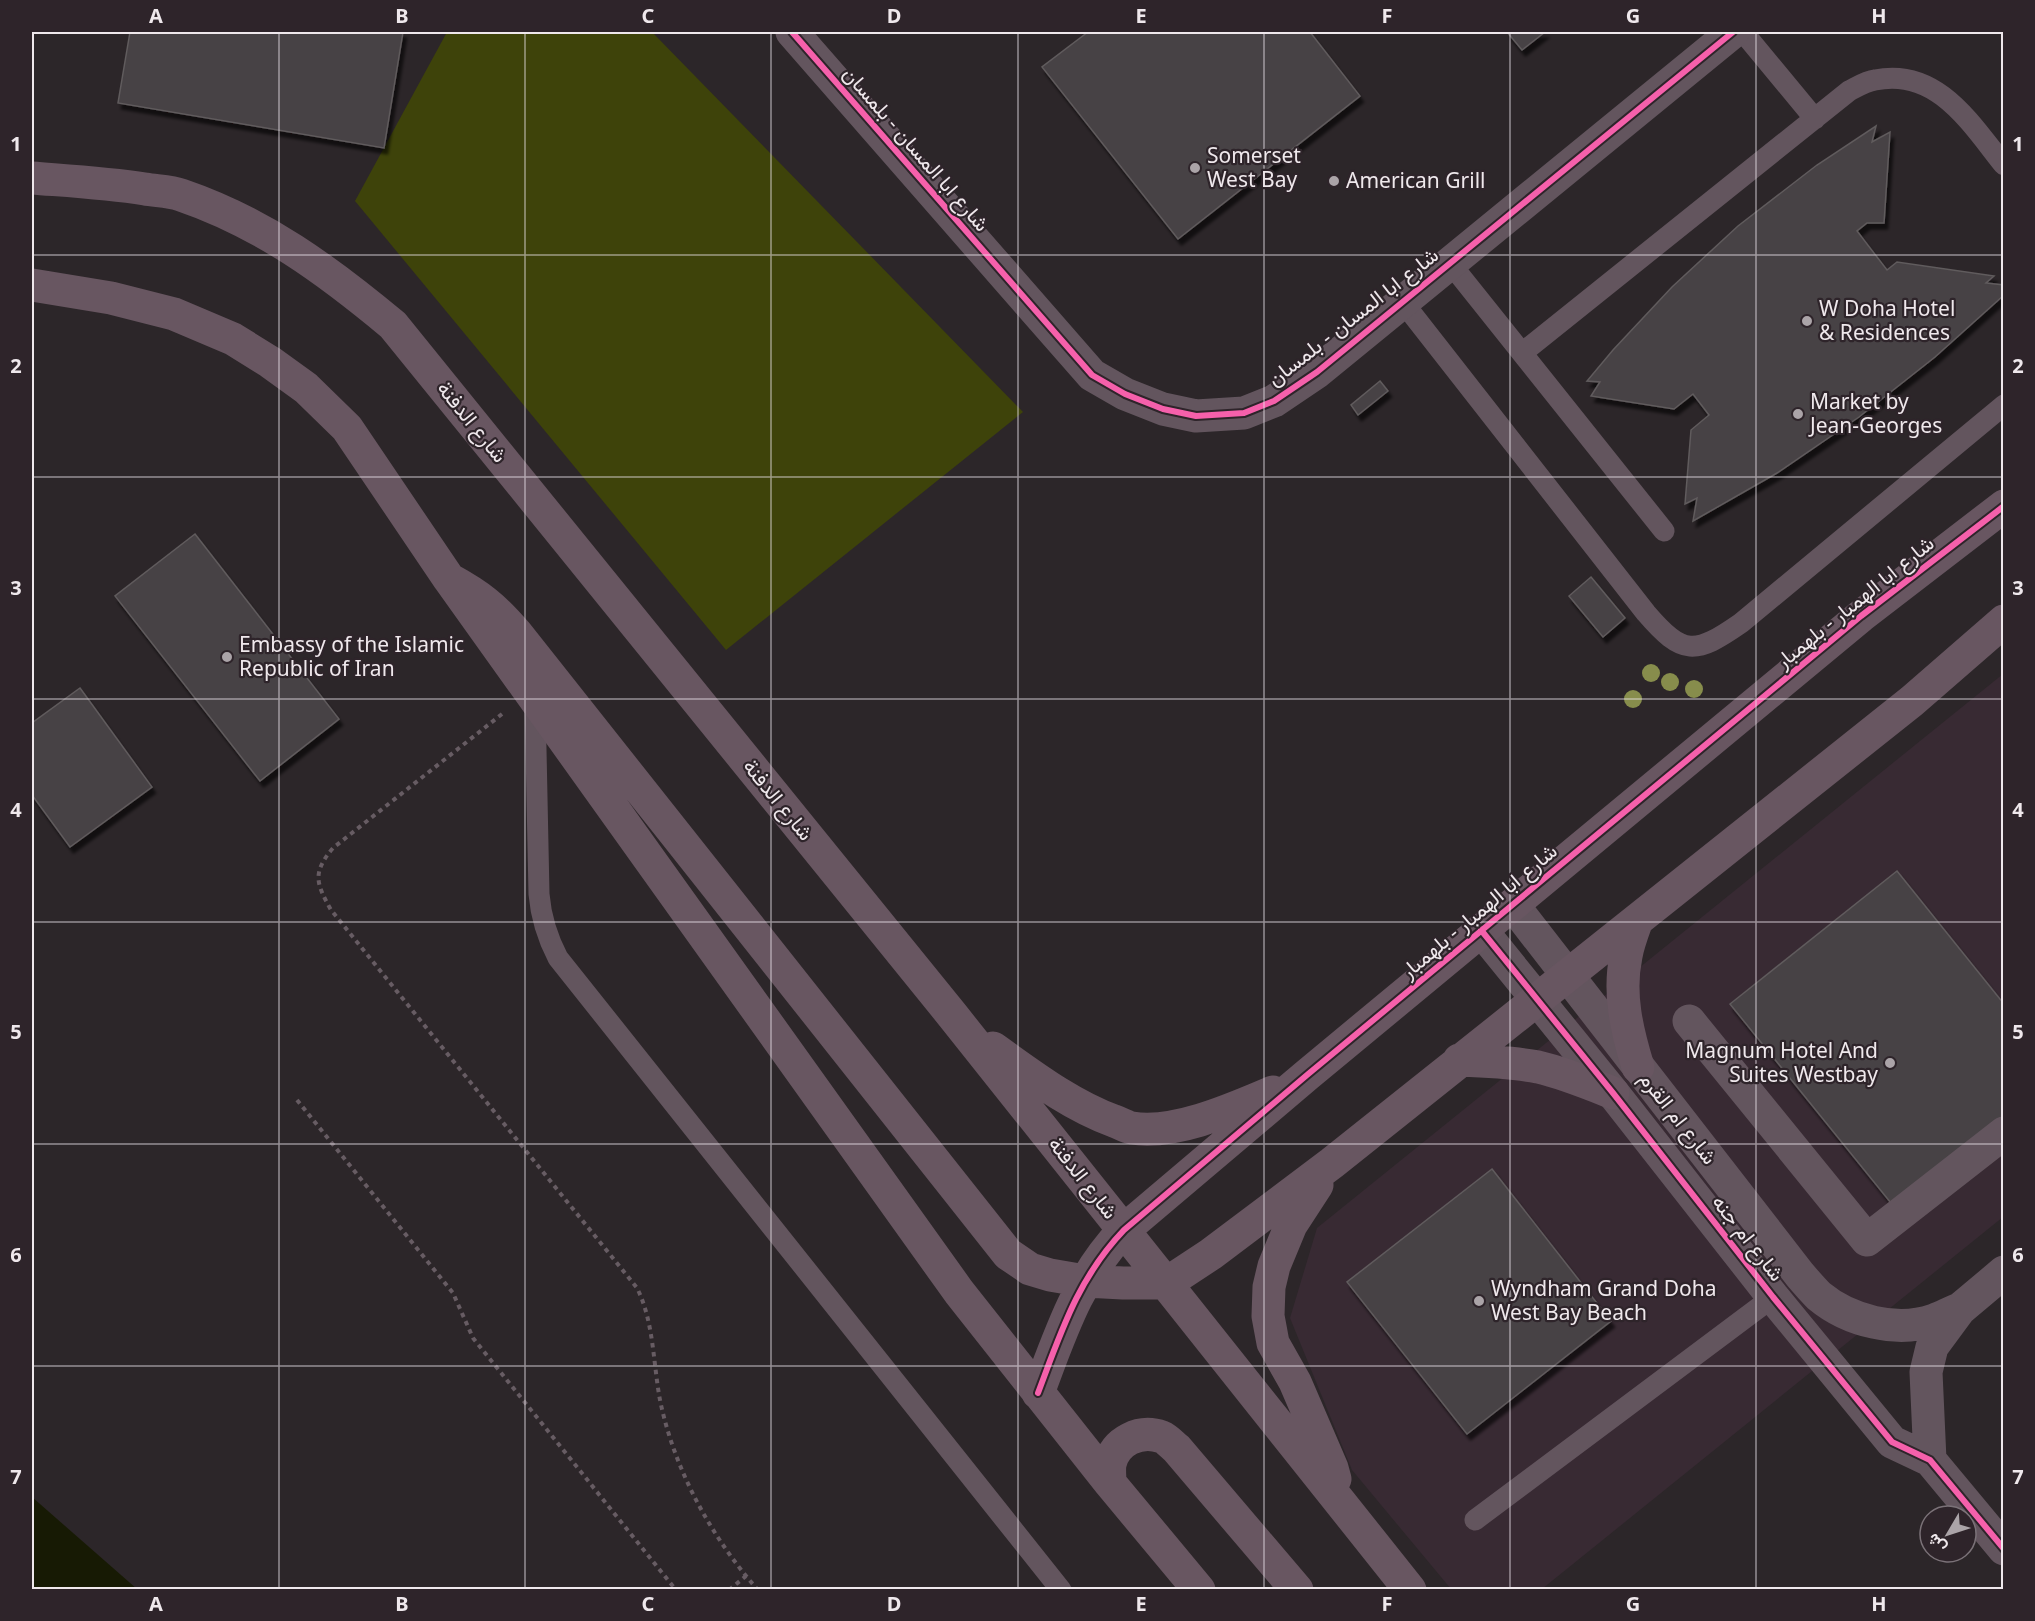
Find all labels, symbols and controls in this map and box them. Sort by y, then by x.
text: A [149,2,163,29]
text: B [395,2,409,29]
text: C [642,2,655,29]
text: D [887,2,901,29]
text: E [1135,2,1147,29]
text: F [1382,2,1392,29]
text: G [1626,2,1640,29]
text: H [1871,2,1887,29]
street label: شارع ابا المسان - بلمسان [837,60,996,237]
text: 1 [10,130,22,157]
text: 1 [2012,130,2024,157]
place label: Somerset West Bay [1207,141,1301,193]
marker: Somerset West Bay [1188,161,1202,175]
place label: American Grill [1346,166,1486,194]
marker: American Grill [1327,174,1341,188]
street label: شارع ابا المسان - بلمسان [1261,240,1444,393]
place label: W Doha Hotel & Residences [1819,294,1955,346]
marker: W Doha Hotel & Residences [1800,314,1814,328]
text: 2 [10,352,22,379]
text: 2 [2012,352,2024,379]
street label: شارع الدفنة [430,375,514,469]
place label: Market by Jean-Georges [1808,387,1942,439]
marker: Market by Jean-Georges [1791,407,1805,421]
street label: شارع ابا الهمبار - بلهمبار [1769,529,1940,675]
text: 3 [10,574,22,601]
text: 3 [2012,574,2024,601]
place label: Embassy of the Islamic Republic of Iran [239,630,464,682]
marker: Embassy of the Islamic Republic of Iran [220,650,234,664]
street label: شارع الدفنة [736,753,820,847]
text: 4 [10,796,22,823]
text: 4 [2012,796,2024,823]
street label: شارع ابا الهمبار - بلهمبار [1393,836,1563,985]
text: 5 [10,1018,22,1045]
text: 5 [2012,1018,2024,1045]
place label: Magnum Hotel And Suites Westbay [1685,1036,1878,1088]
marker: Magnum Hotel And Suites Westbay [1883,1056,1897,1070]
street label: شارع ام القرم [1633,1065,1724,1170]
street label: شارع الدفنة [1042,1130,1125,1225]
street label: شارع ام جنه [1705,1188,1791,1287]
text: 6 [10,1241,22,1268]
text: 6 [2012,1241,2024,1268]
place label: Wyndham Grand Doha West Bay Beach [1491,1274,1716,1326]
marker: Wyndham Grand Doha West Bay Beach [1472,1294,1486,1308]
text: 7 [10,1463,22,1490]
text: 7 [2012,1463,2024,1490]
north arrow [1918,1504,1978,1564]
text: ش [1922,1529,1951,1558]
text: A [149,1590,163,1617]
text: B [395,1590,409,1617]
text: C [642,1590,655,1617]
text: D [887,1590,901,1617]
text: E [1135,1590,1147,1617]
text: F [1382,1590,1392,1617]
text: G [1626,1590,1640,1617]
text: H [1871,1590,1887,1617]

